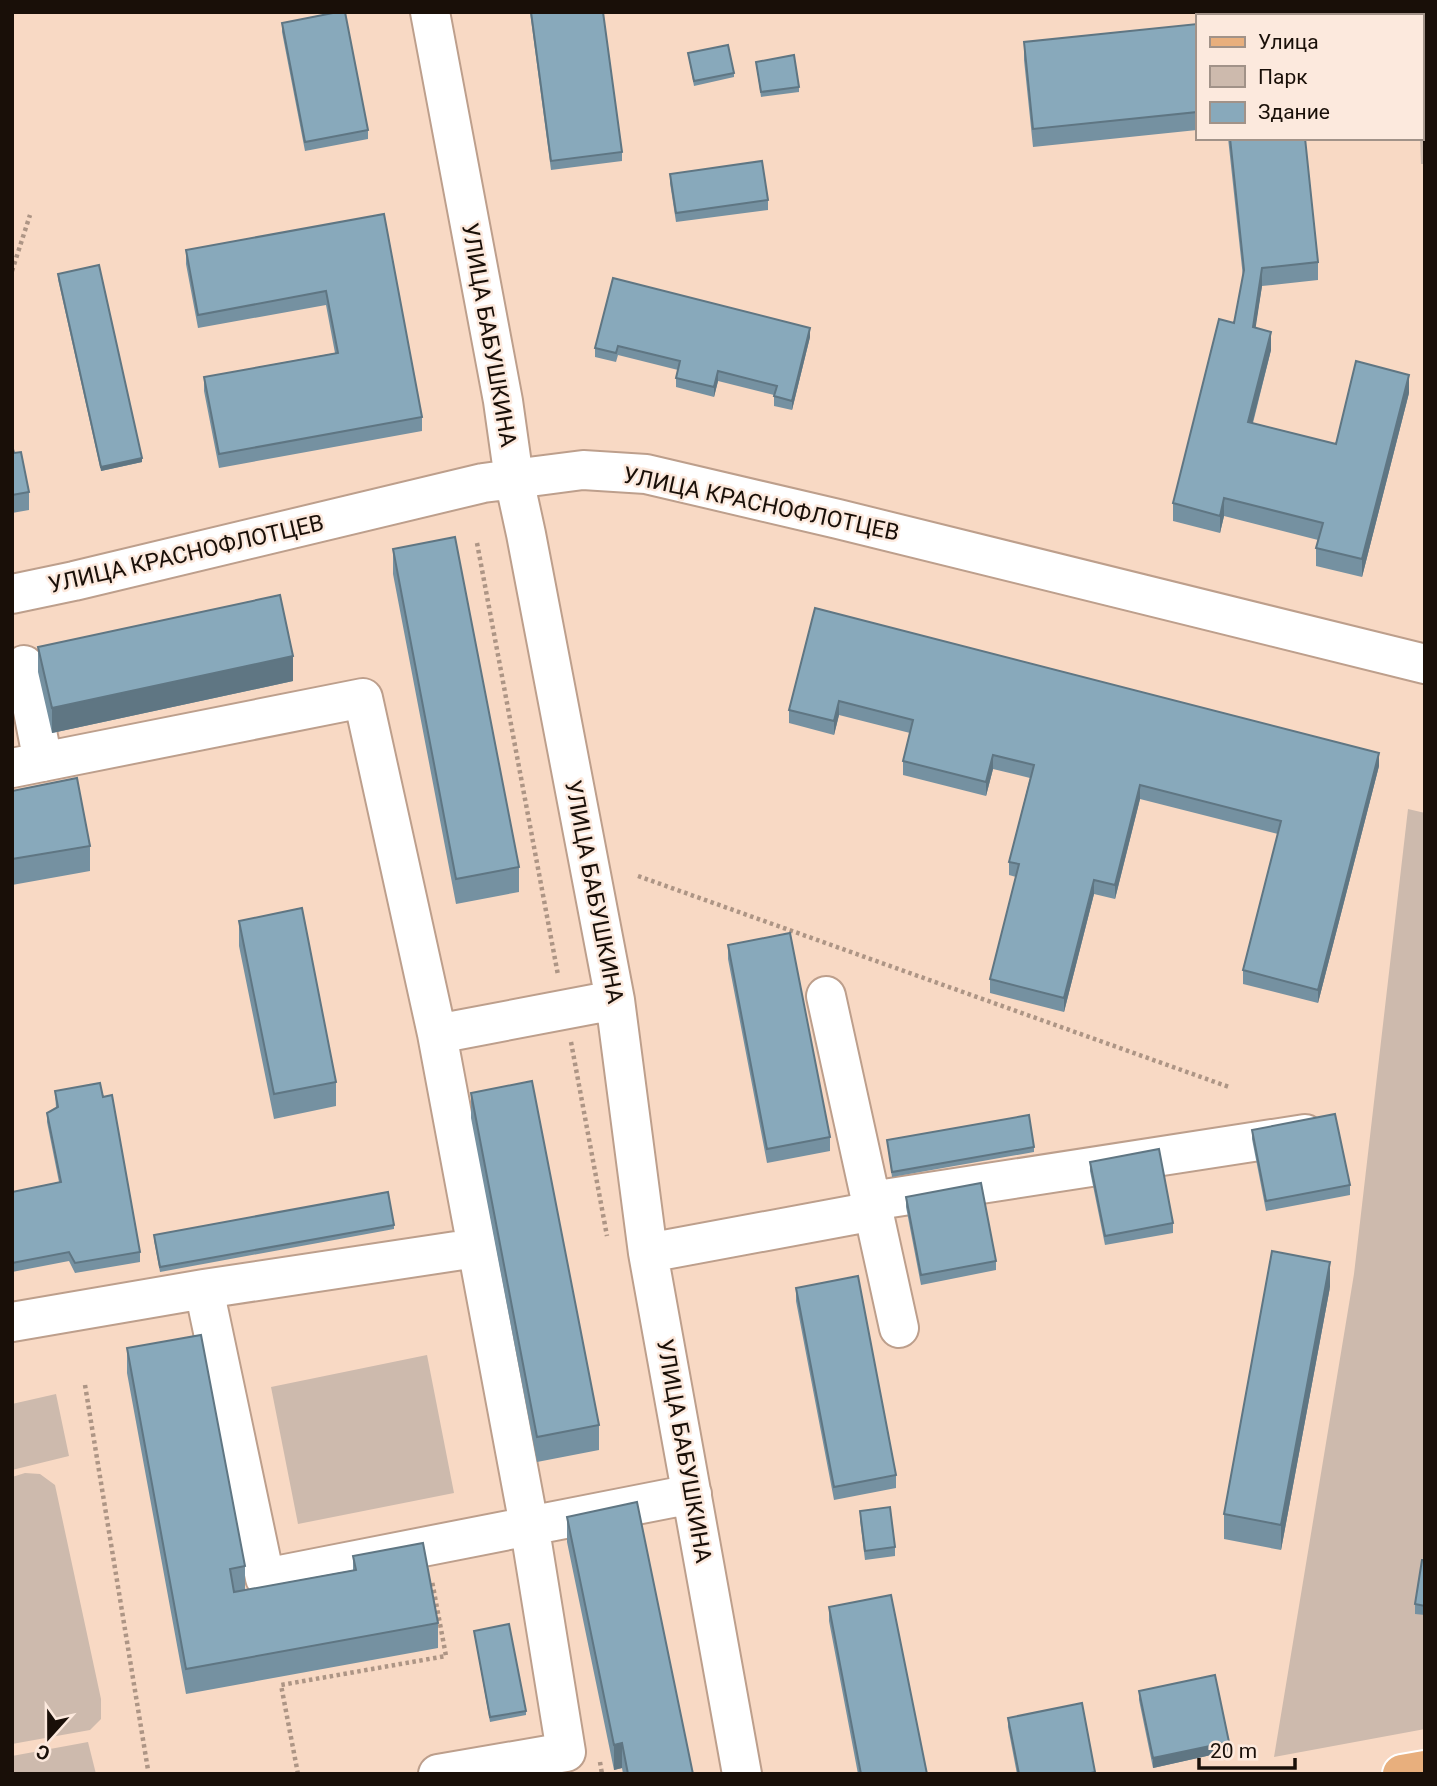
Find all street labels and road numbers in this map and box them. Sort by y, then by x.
street label: УЛИЦА БАБУШКИНА [456,221,522,449]
street label: УЛИЦА КРАСНОФЛОТЦЕВ [620,462,902,546]
street label: УЛИЦА КРАСНОФЛОТЦЕВ [46,509,326,599]
street label: УЛИЦА БАБУШКИНА [559,778,629,1006]
street label: УЛИЦА БАБУШКИНА [651,1337,717,1565]

